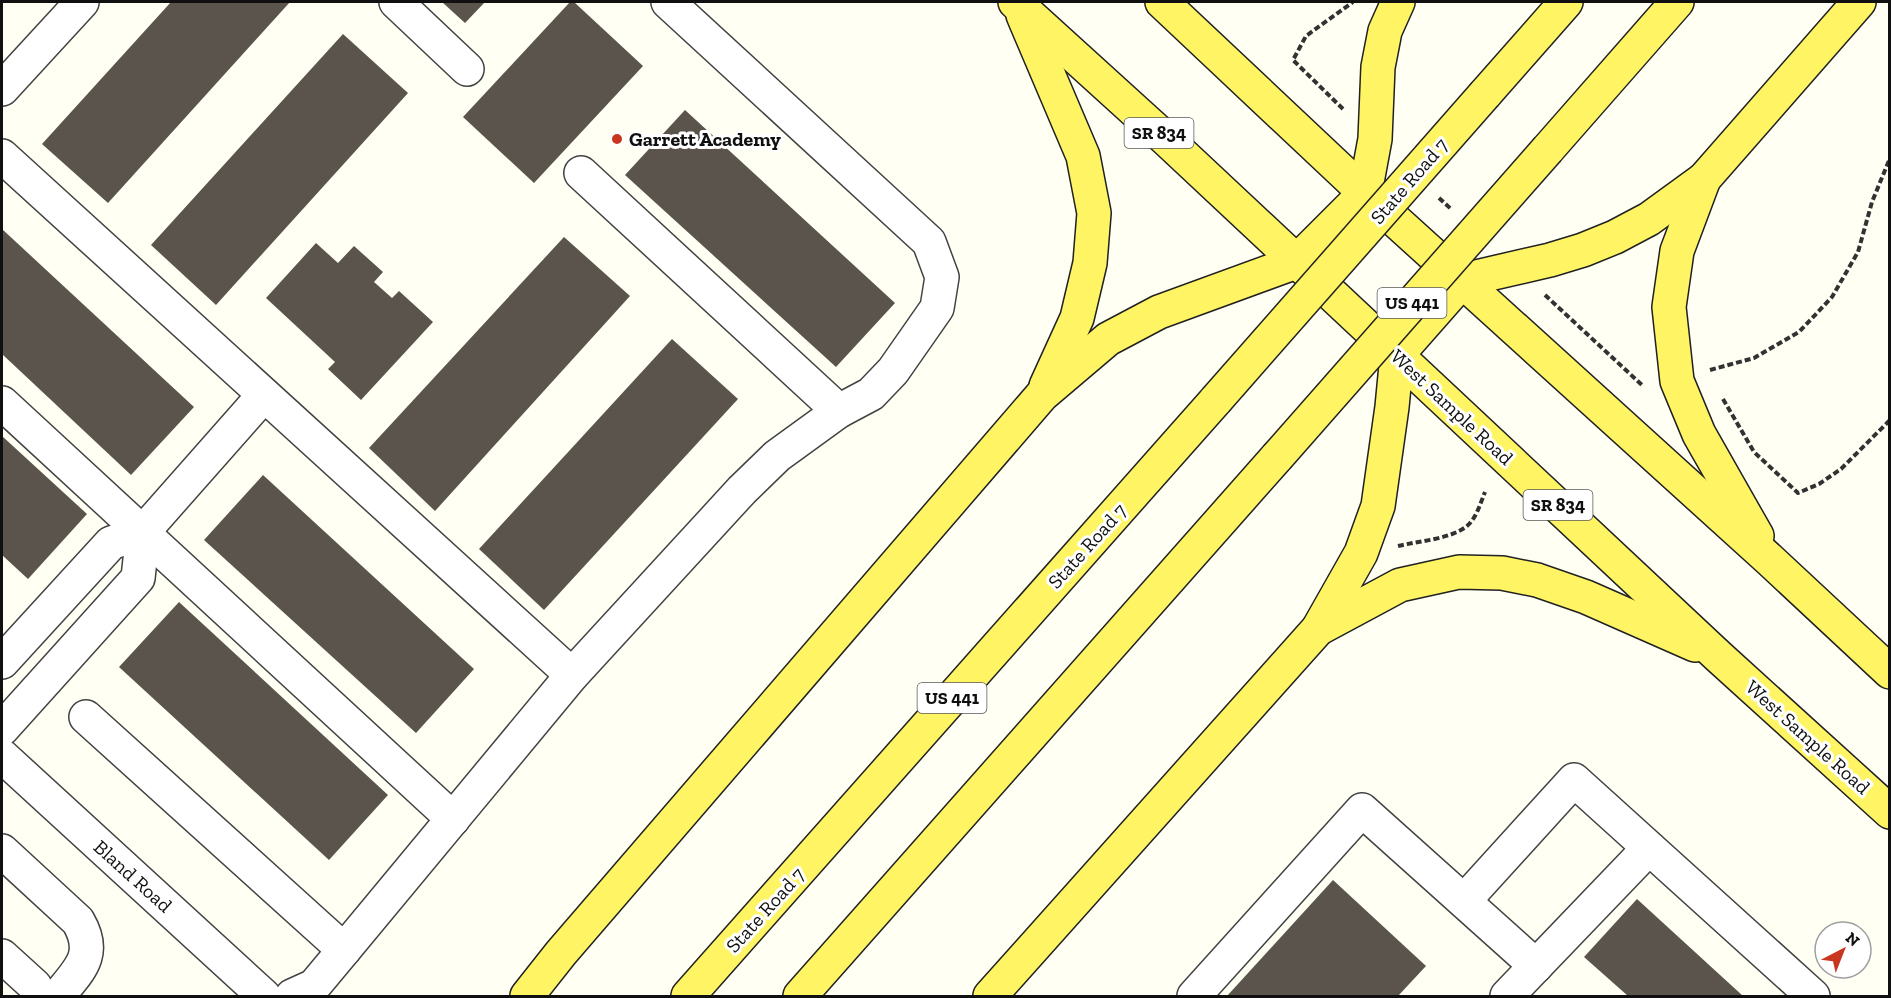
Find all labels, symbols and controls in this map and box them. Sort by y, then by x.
road number: SR 834 [1124,118,1194,148]
place label: Garrett Academy [629,127,781,151]
marker: Garrett Academy [610,132,624,146]
street label: State Road 7 [1365,133,1453,229]
road number: US 441 [1378,288,1446,318]
street label: West Sample Road [1386,344,1518,470]
road number: SR 834 [1524,490,1592,520]
street label: State Road 7 [1043,498,1132,593]
street label: West Sample Road [1741,675,1875,799]
road number: US 441 [918,683,986,713]
street label: Bland Road [89,835,177,917]
street label: State Road 7 [721,862,810,957]
north arrow [1813,920,1873,980]
text: N [1842,928,1864,950]

